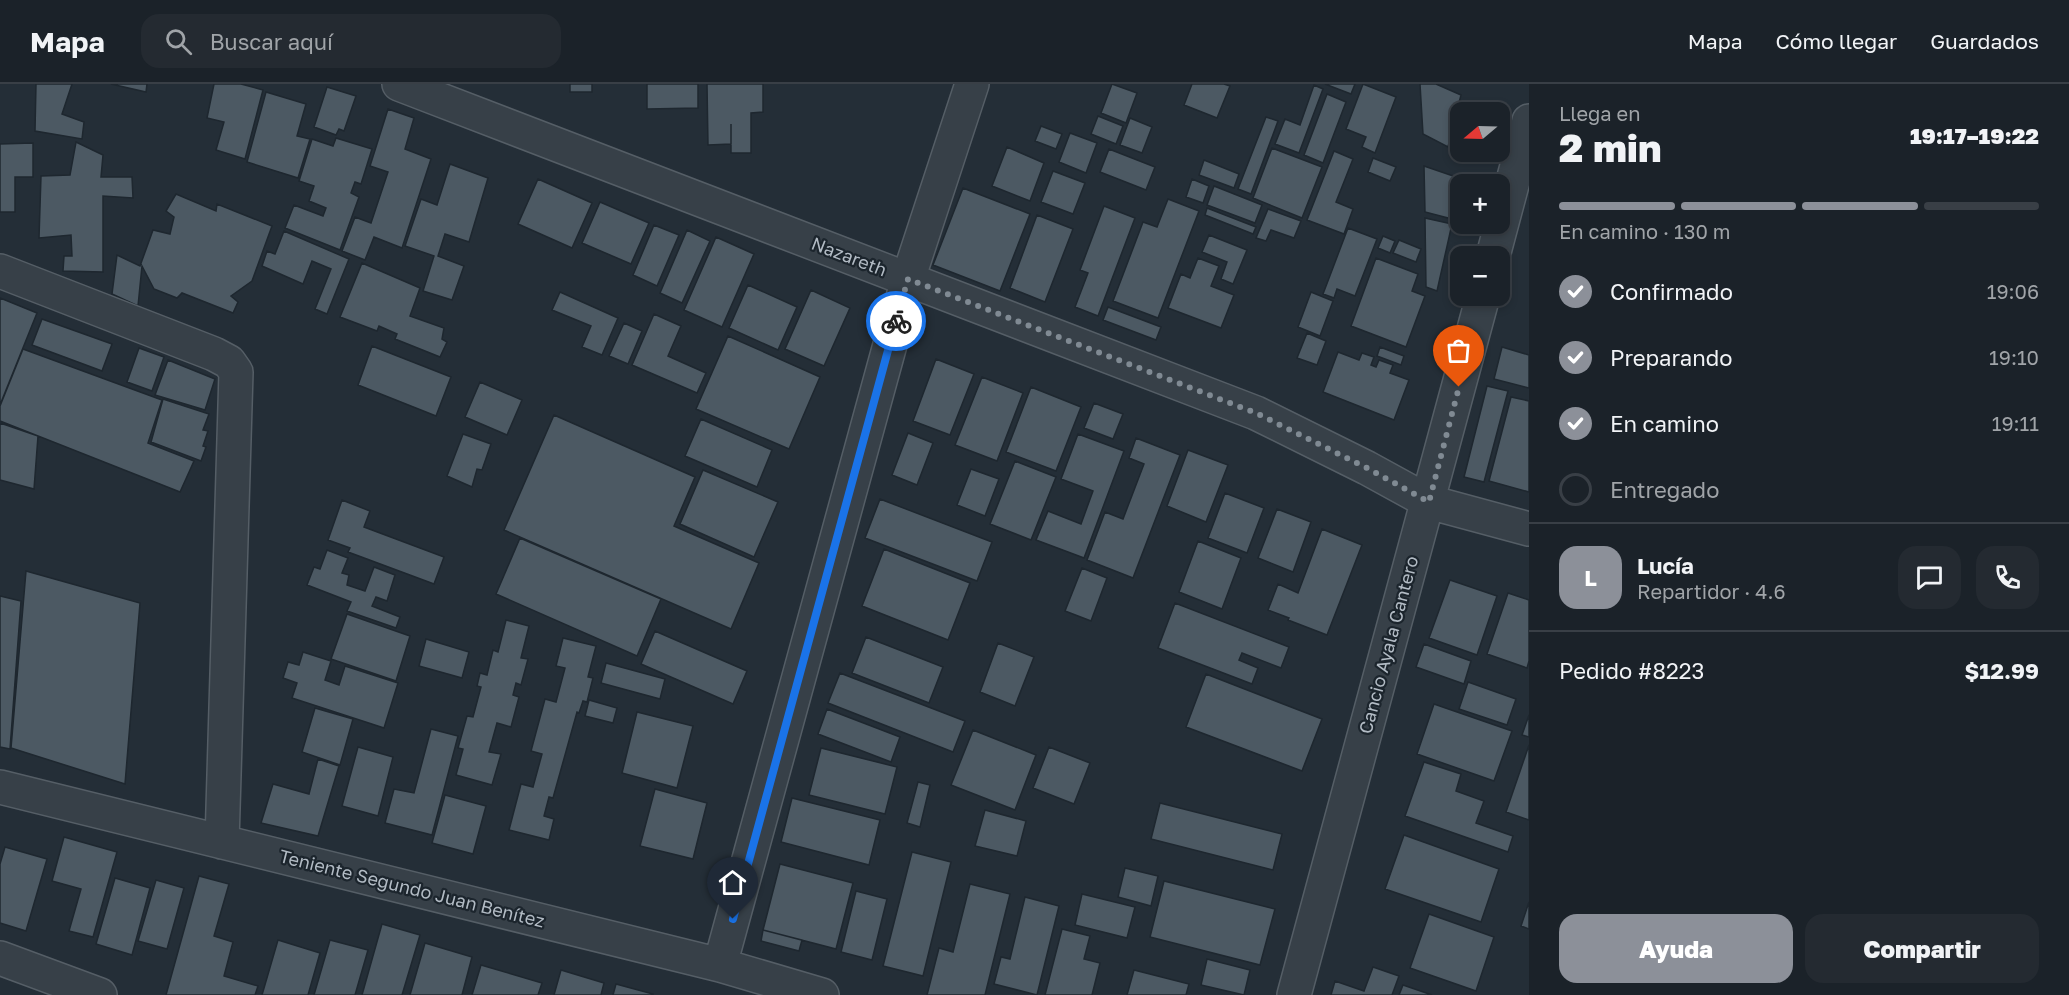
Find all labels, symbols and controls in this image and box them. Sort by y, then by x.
search box [141,14,561,68]
text: Mapa [30,25,105,58]
icon: search [162,25,195,58]
text: Buscar aquí [210,28,333,55]
text: Mapa [1688,28,1743,54]
text: Cómo llegar [1776,28,1897,54]
text: Guardados [1930,28,2039,54]
text: Llega en [1559,101,1641,125]
north arrow [1450,102,1510,162]
map controls [1450,102,1510,306]
text: 19:17–19:22 [1910,122,2039,149]
text: 2 min [1559,124,1662,171]
button: + [1450,174,1510,234]
text: En camino · 130 m [1559,219,1731,243]
street label: Nazareth [809,232,890,280]
button: − [1450,246,1510,306]
icon: check [1559,275,1592,308]
text: Confirmado [1610,278,1733,305]
text: 19:06 [1987,279,2039,303]
courier [866,291,926,351]
icon: bike [880,305,913,338]
pin [1433,325,1484,387]
icon: bag [1442,334,1475,367]
icon: check [1559,341,1592,374]
text: Preparando [1610,344,1733,371]
text: 19:10 [1989,345,2039,369]
icon: check [1559,407,1592,440]
text: En camino [1610,410,1719,437]
text: 19:11 [1992,411,2039,435]
text: Entregado [1610,476,1719,503]
button: chat [1898,546,1961,609]
button: phone [1976,546,2039,609]
text: Lucía [1637,552,1694,579]
street label: Cancio Ayala Cantero [1354,553,1422,736]
text: L [1584,564,1597,591]
text: Repartidor · 4.6 [1637,579,1786,603]
text: Pedido #8223 [1559,657,1704,684]
text: $12.99 [1965,657,2039,684]
street label: Teniente Segundo Juan Benítez [277,844,547,932]
pin [707,857,758,919]
icon: home [716,866,749,899]
button: Ayuda [1559,914,1793,983]
button: Compartir [1805,914,2039,983]

